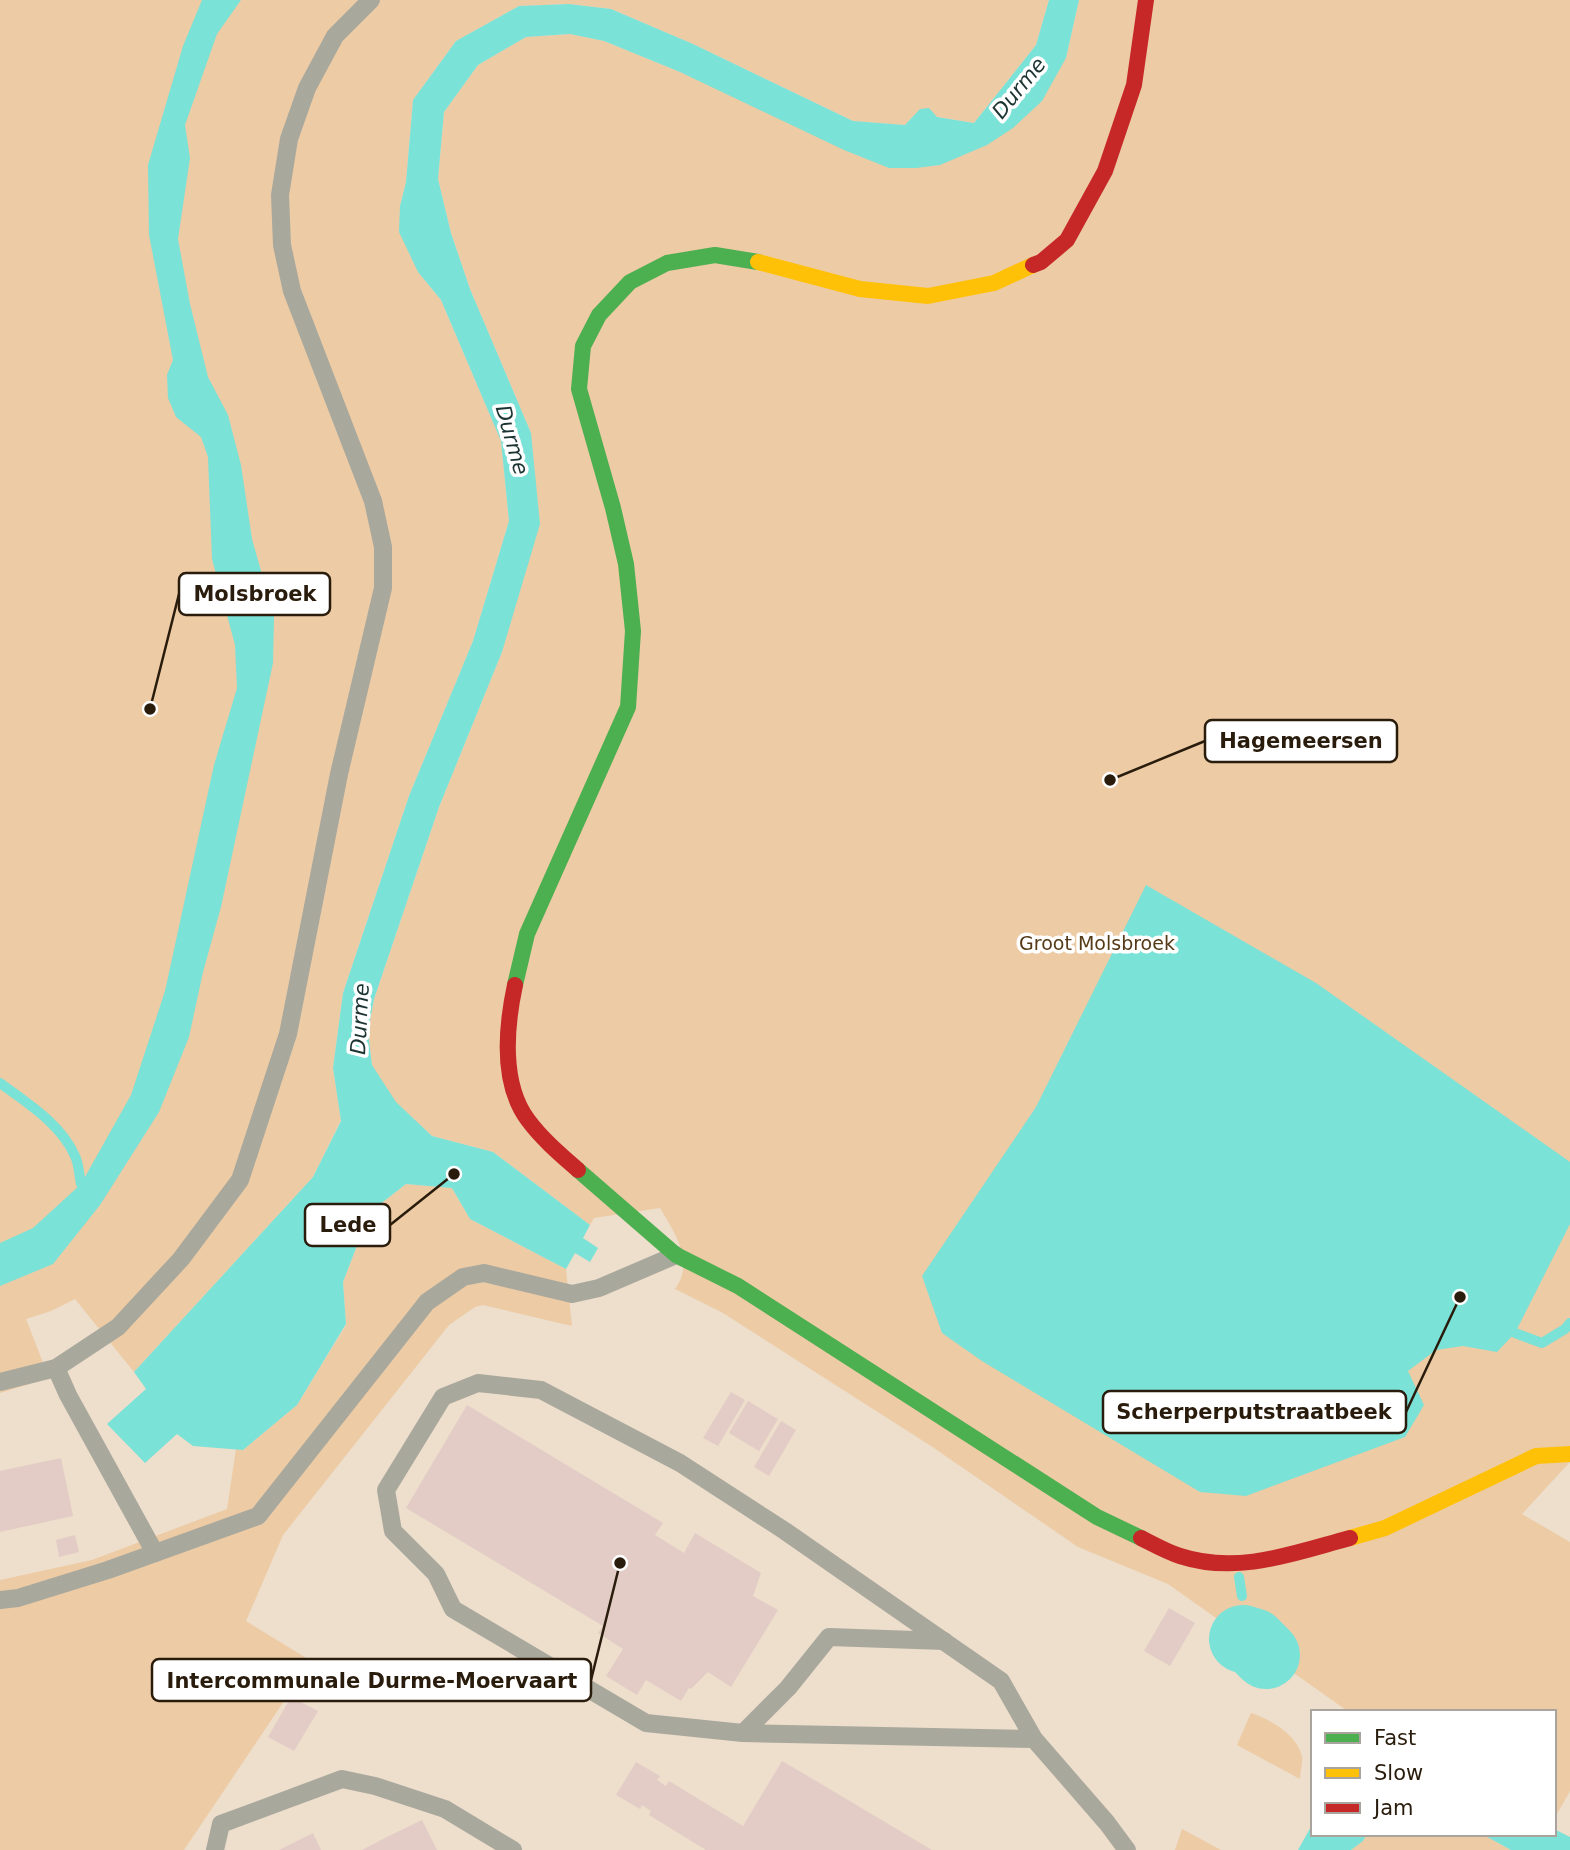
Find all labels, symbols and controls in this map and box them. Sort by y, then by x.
water label: Durme [987,53,1051,123]
water label: Durme [491,402,533,478]
callout: Molsbroek [179,573,330,615]
text: Molsbroek [193,582,318,606]
callout: Hagemeersen [1205,720,1397,762]
text: Hagemeersen [1219,729,1383,753]
park label: Groot Molsbroek [1019,932,1175,954]
water label: Durme [346,983,374,1055]
callout: Lede [305,1204,390,1246]
text: Lede [320,1213,376,1237]
callout: Scherperputstraatbeek [1103,1391,1406,1433]
text: Scherperputstraatbeek [1116,1400,1393,1424]
callout: Intercommunale Durme-Moervaart [152,1659,591,1701]
text: Intercommunale Durme-Moervaart [167,1669,577,1693]
legend [1311,1710,1556,1836]
text: Fast [1374,1726,1416,1750]
text: Slow [1374,1761,1423,1785]
text: Jam [1372,1796,1414,1820]

